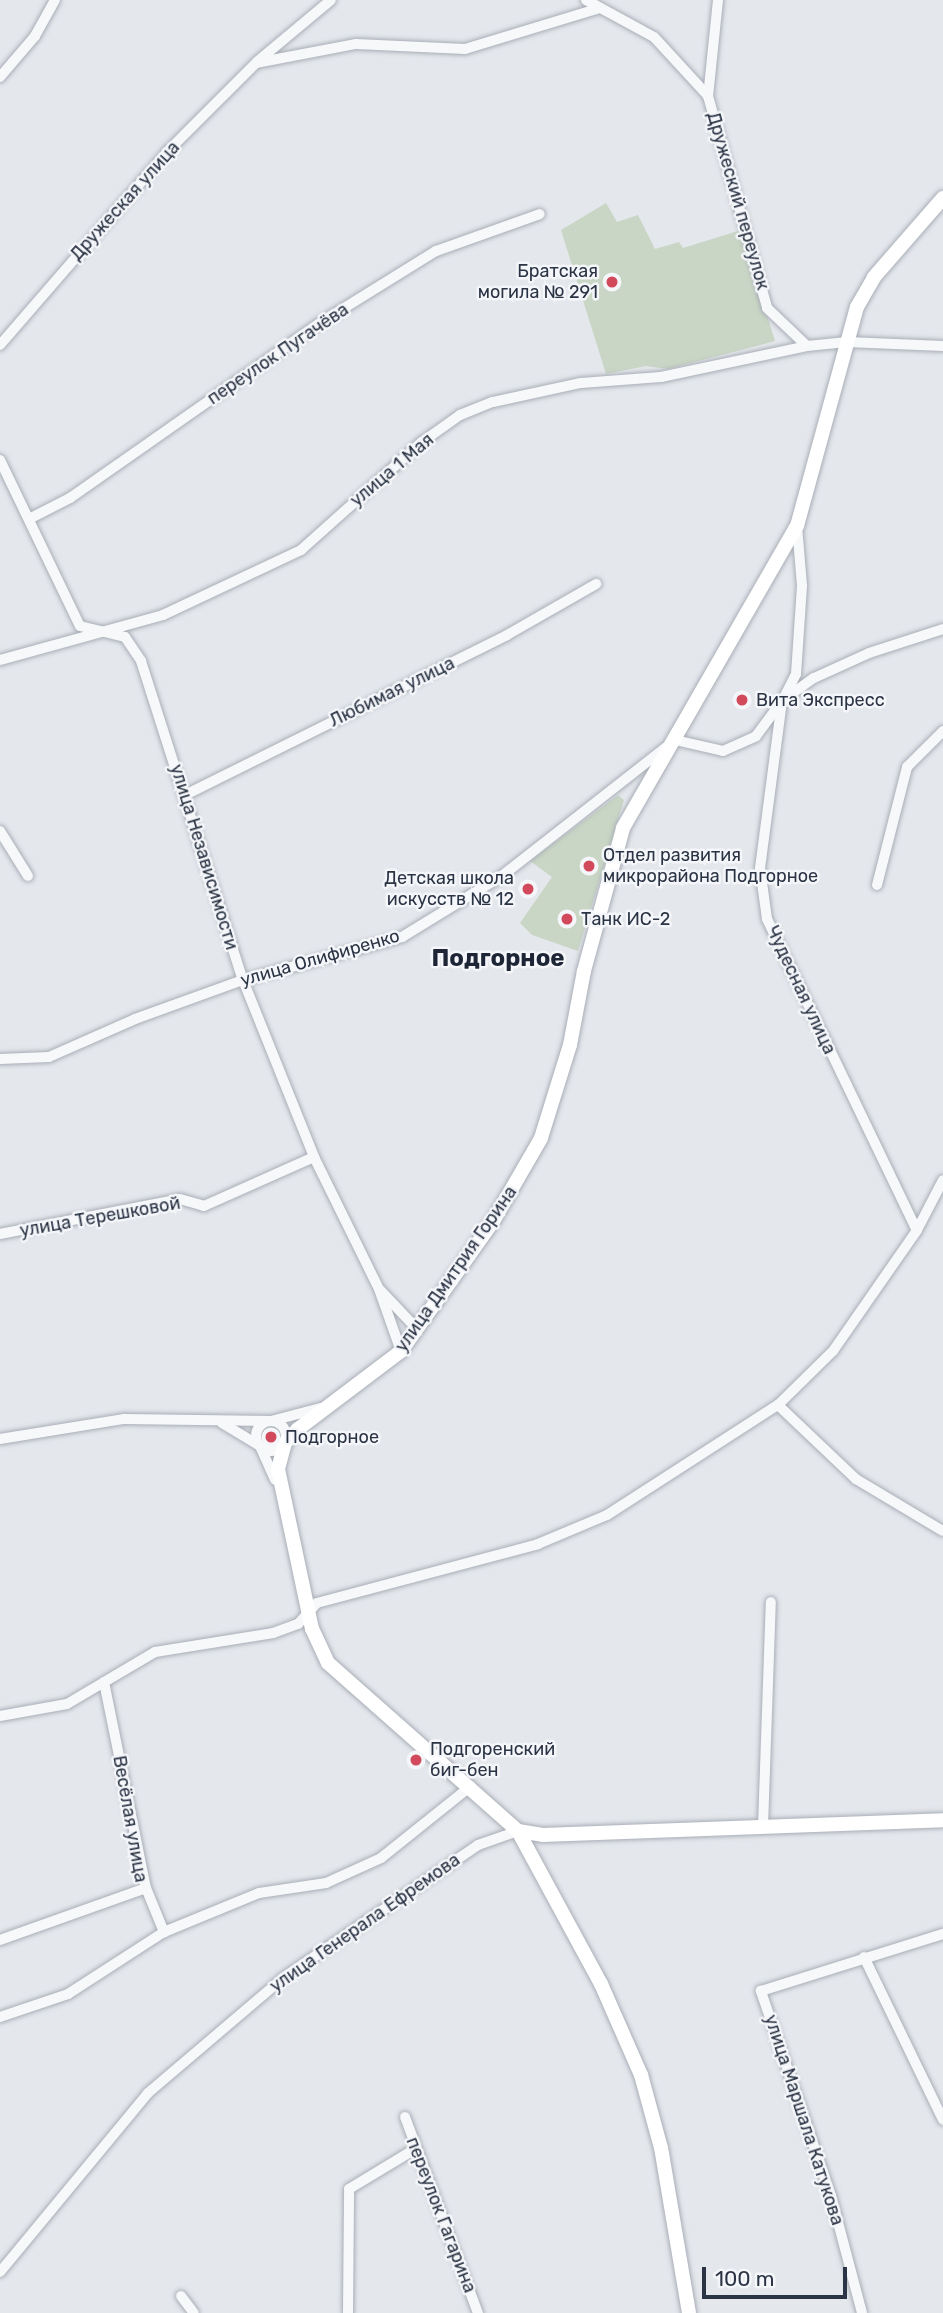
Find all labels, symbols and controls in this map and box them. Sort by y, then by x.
street label: Дружеский переулок [702,109,774,293]
street label: Дружеская улица [66,137,184,265]
place label: Братская могила № 291 [478,261,598,304]
marker: Братская могила № 291 [604,274,620,290]
street label: переулок Пугачёва [203,299,353,409]
street label: улица 1 Мая [346,429,438,511]
street label: Любимая улица [326,652,458,732]
place label: Вита Экспресс [756,689,885,711]
marker: Вита Экспресс [734,692,750,708]
street label: улица Независимости [165,762,243,952]
place label: Отдел развития микрорайона Подгорное [603,845,818,888]
marker: Отдел развития микрорайона Подгорное [581,858,597,874]
place label: Детская школа искусств № 12 [384,868,514,910]
marker: Детская школа искусств № 12 [520,881,536,897]
place label: Танк ИС-2 [581,908,670,930]
marker: Танк ИС-2 [559,911,575,927]
street label: Чудесная улица [762,922,840,1058]
street label: улица Олифиренко [238,925,402,991]
district label: Подгорное [431,945,565,973]
street label: улица Дмитрия Горина [391,1182,521,1356]
street label: улица Терешковой [18,1192,182,1242]
place label: Подгорное [285,1426,379,1448]
marker: Подгорное [263,1429,279,1445]
place label: Подгоренский биг-бен [430,1739,555,1782]
marker: Подгоренский биг-бен [408,1752,424,1768]
street label: Весёлая улица [108,1754,152,1884]
street label: улица Генерала Ефремова [266,1849,464,1997]
street label: улица Маршала Катукова [760,2012,848,2228]
street label: переулок Гагарина [401,2134,481,2296]
scale bar [705,2254,850,2298]
text: 100 m [715,2266,774,2291]

